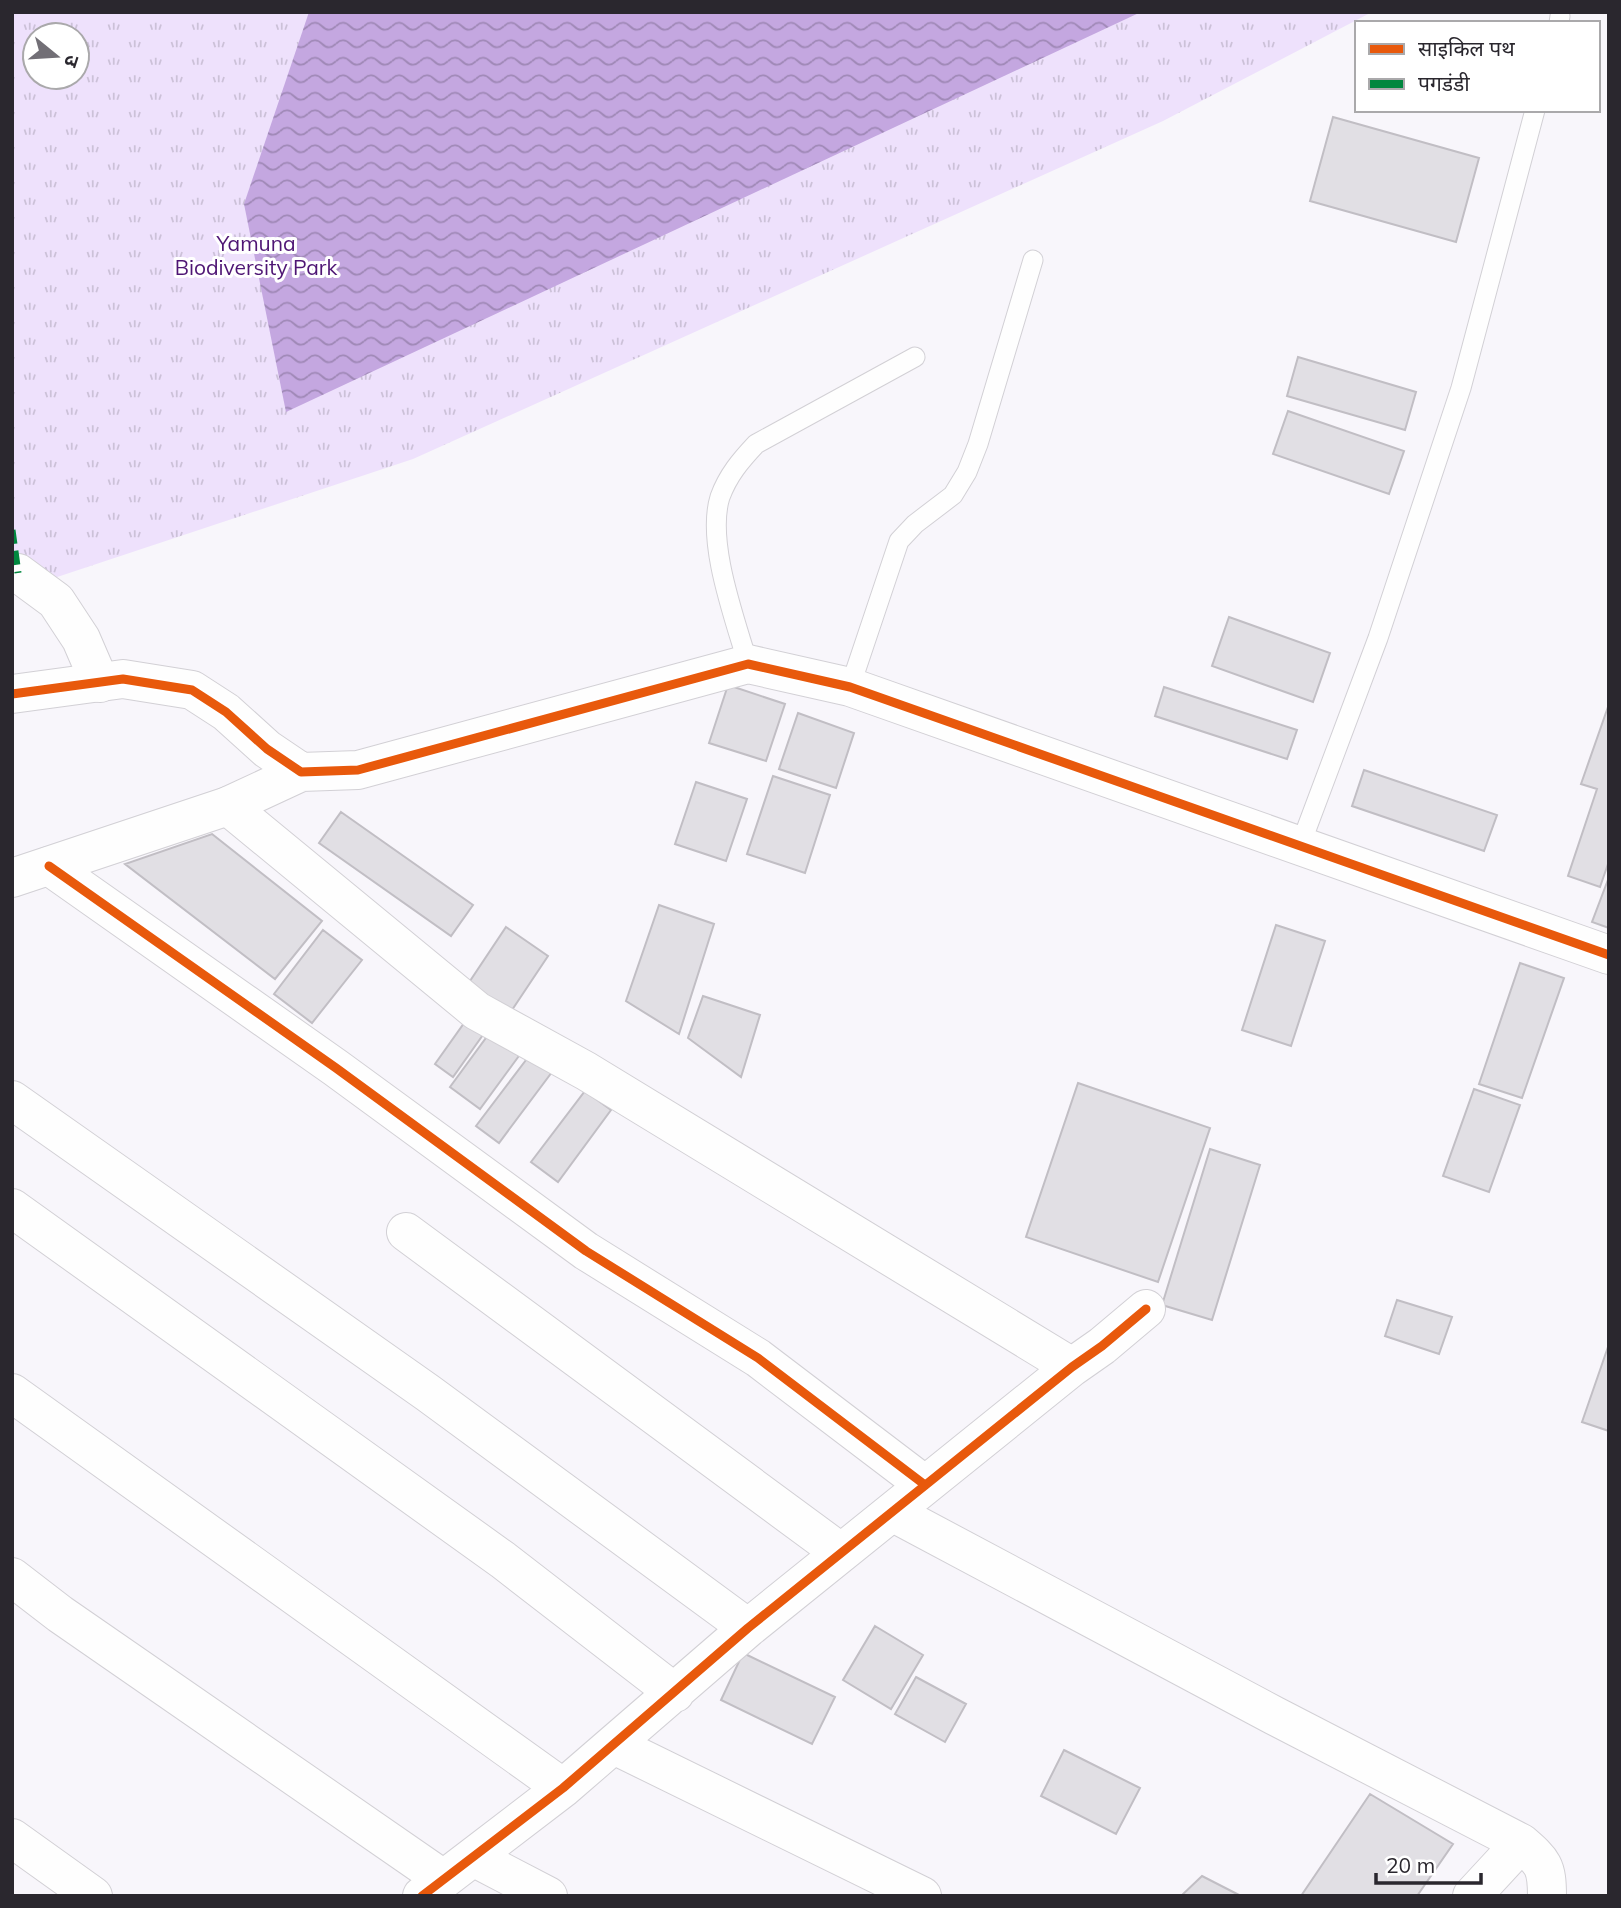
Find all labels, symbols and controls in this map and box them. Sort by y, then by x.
north arrow [21,21,91,91]
legend [1355,21,1600,112]
text: साइकिल पथ [1418,35,1515,61]
text: उ [59,52,85,71]
text: पगडंडी [1418,70,1470,96]
park label: Yamuna Biodiversity Park [175,230,337,280]
scale bar [1376,1842,1481,1886]
text: 20 m [1386,1852,1435,1878]

